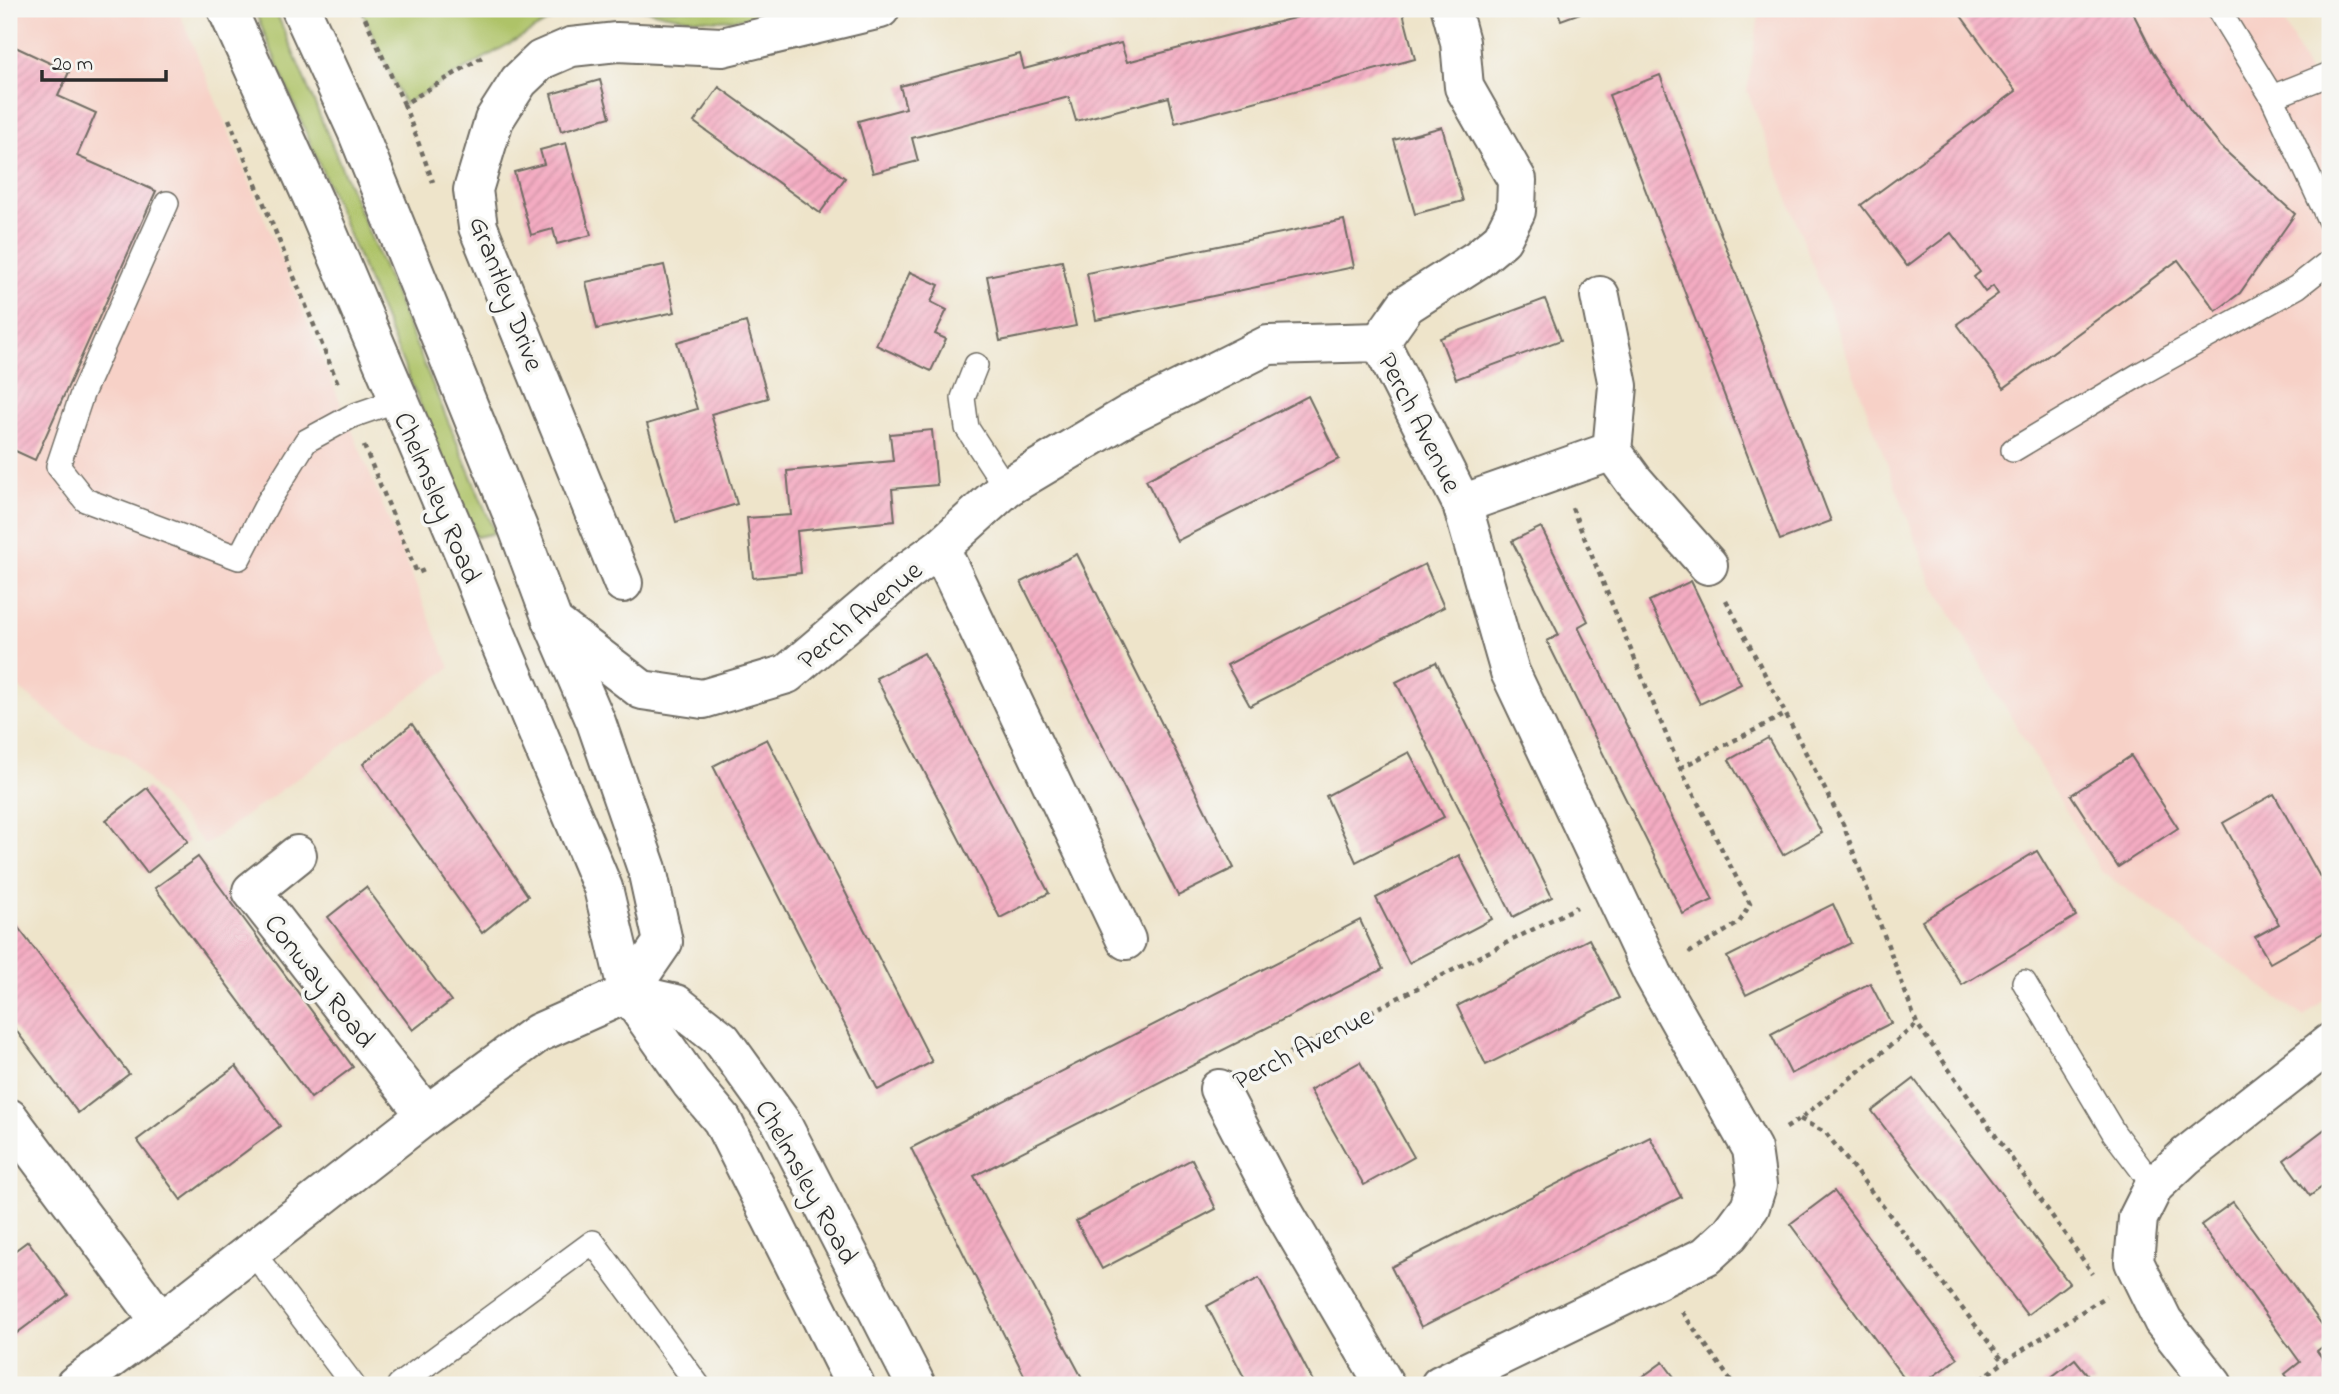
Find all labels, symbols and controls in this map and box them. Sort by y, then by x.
scale bar [42,38,166,82]
text: 20 m [52,50,93,80]
street label: Grantley Drive [456,211,553,378]
street label: Perch Avenue [1365,346,1471,501]
street label: Chelmsley Road [381,406,490,591]
street label: Perch Avenue [790,552,933,681]
street label: Conway Road [253,906,384,1058]
street label: Perch Avenue [1226,997,1381,1103]
street label: Chelmsley Road [743,1093,867,1273]

